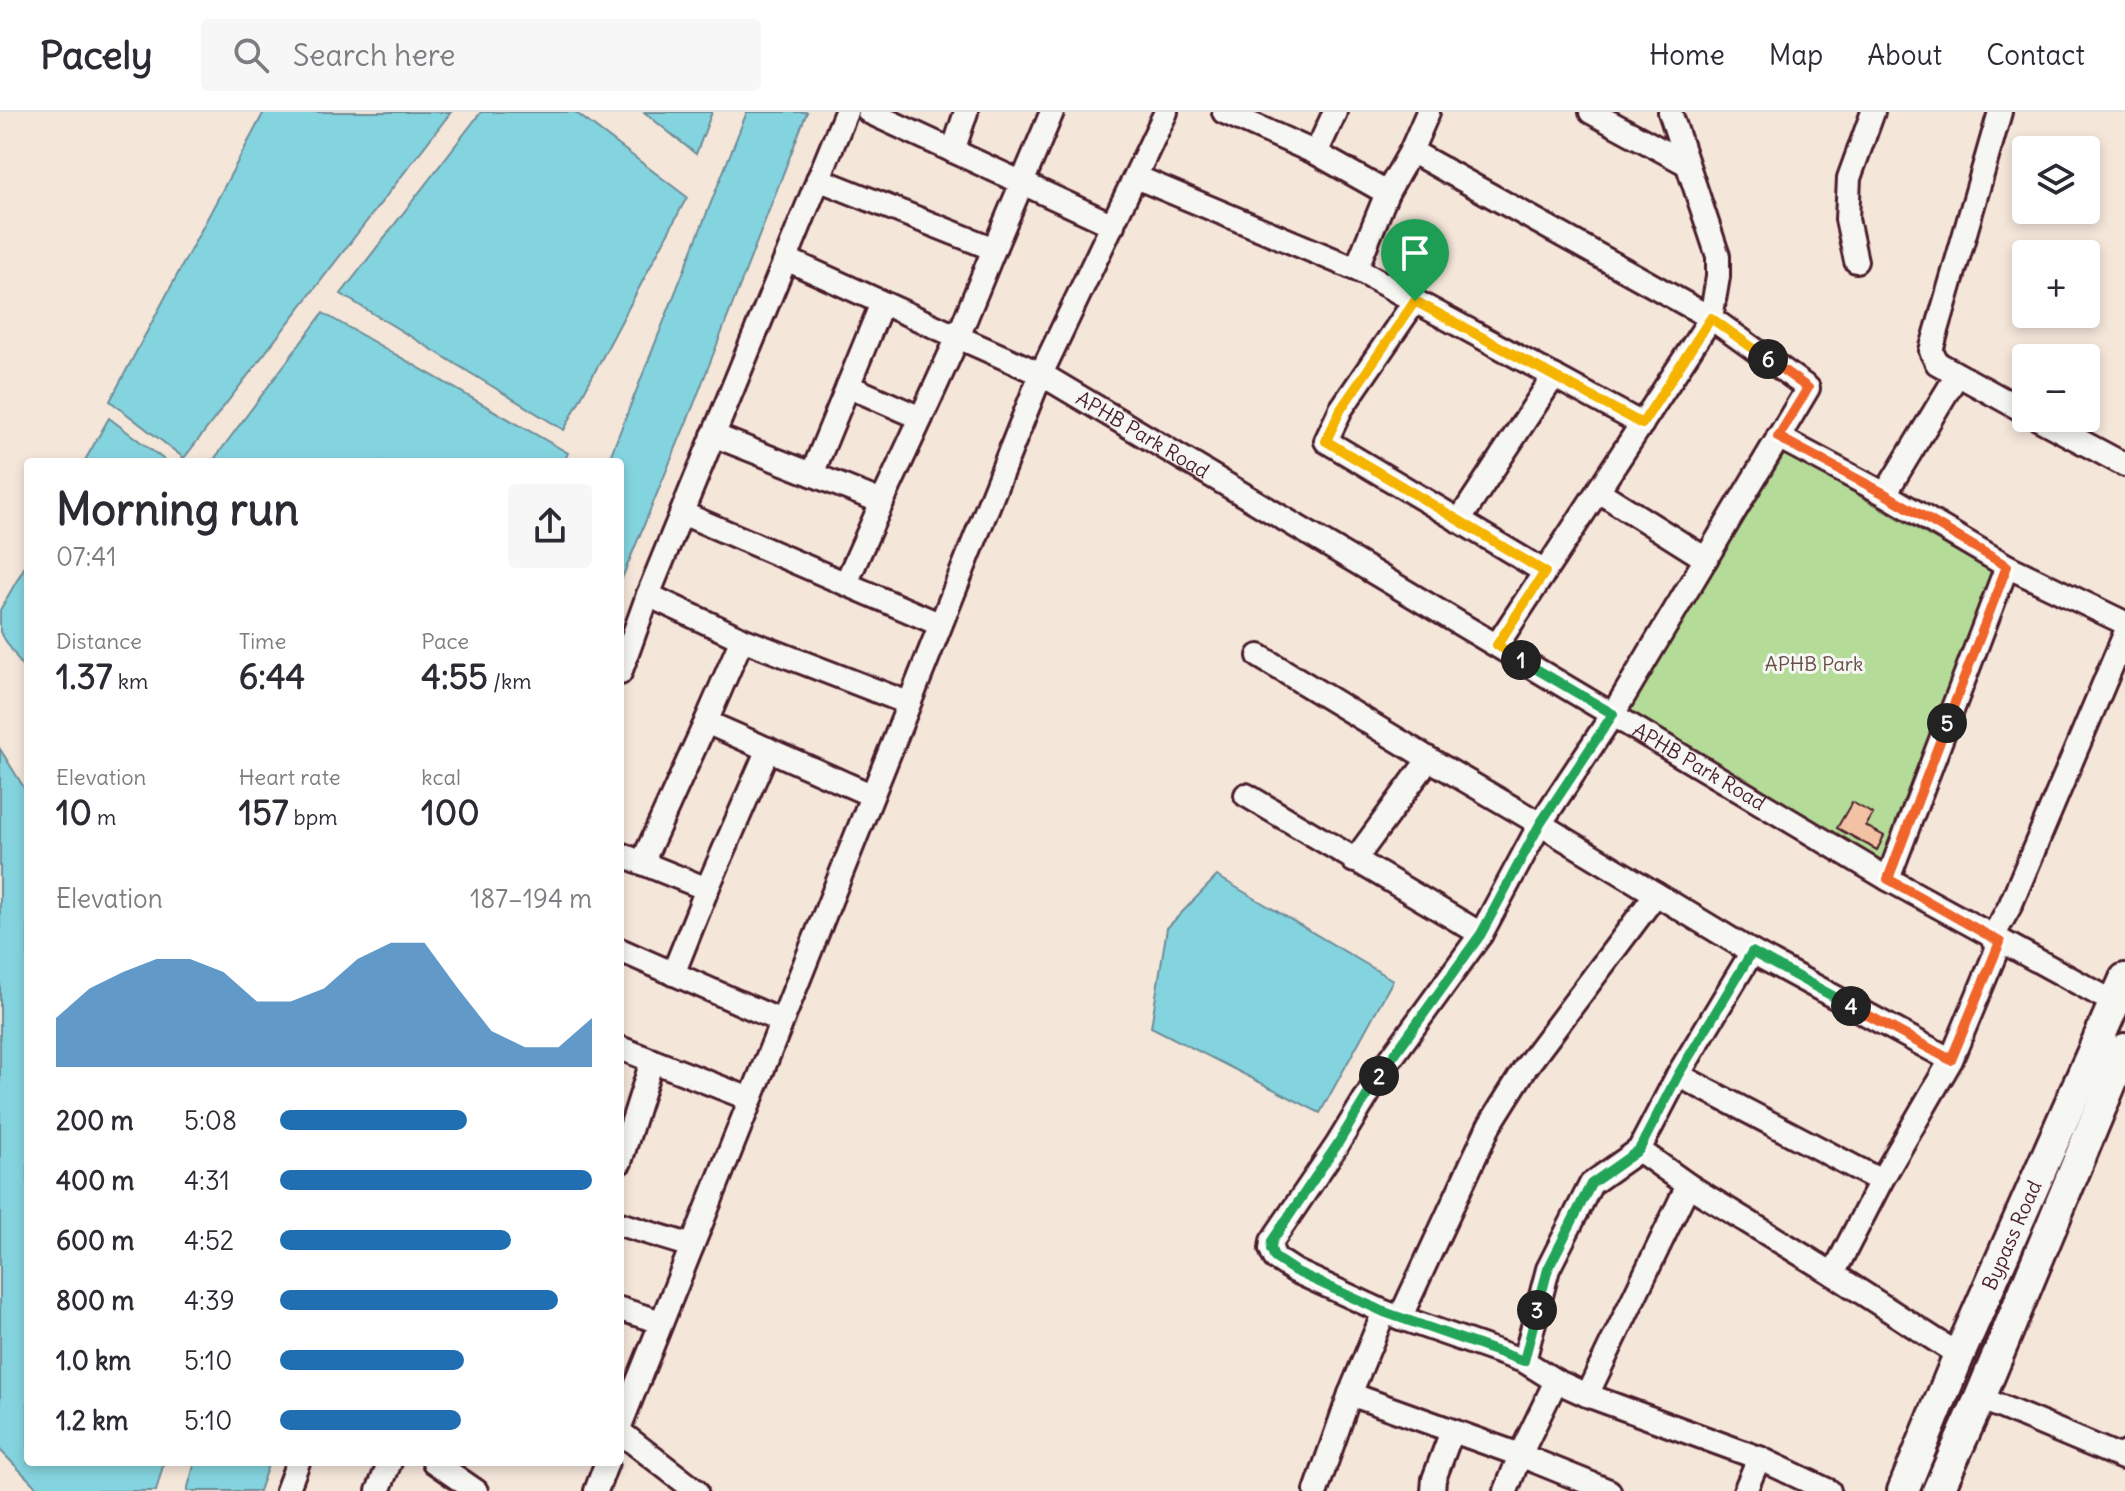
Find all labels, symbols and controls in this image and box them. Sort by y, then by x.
search box [201,19,761,91]
text: Pacely [40,32,153,79]
icon: search [229,33,273,77]
text: Search here [293,36,455,74]
text: Home [1649,37,1725,73]
text: Map [1769,37,1823,73]
text: About [1867,37,1942,73]
text: Contact [1986,37,2085,73]
map controls [2012,136,2100,432]
button: layers [2012,136,2100,224]
pin [1381,219,1449,301]
icon: arrive [1393,231,1437,275]
button: + [2012,240,2100,328]
pin: 6 [1748,339,1788,379]
button: − [2012,344,2100,432]
text: 6 [1762,345,1774,373]
street label: APHB Park Road [1072,385,1214,483]
text: Morning run [56,482,299,537]
button: share [508,484,592,568]
text: 07:41 [56,540,116,573]
text: Distance [56,627,142,655]
text: Time [239,627,286,655]
text: Pace [421,627,469,655]
pin: 1 [1501,640,1541,680]
text: 1 [1517,646,1525,674]
park label: APHB Park [1765,651,1863,676]
text: 1.37 [56,655,113,698]
text: 6:44 [239,655,305,698]
text: 4:55 [421,655,488,698]
text: km [113,667,148,695]
text: /km [488,667,532,695]
pin: 5 [1927,703,1967,743]
text: 5 [1941,709,1953,737]
street label: APHB Park Road [1629,717,1771,815]
text: Elevation [56,763,146,791]
text: Heart rate [239,763,341,791]
text: kcal [421,763,461,791]
text: 10 [56,791,92,834]
text: 157 [239,791,288,834]
text: 100 [421,791,480,834]
text: m [92,803,116,831]
text: bpm [288,803,338,831]
text: Elevation [56,882,163,915]
text: 187–194 m [470,882,592,915]
pin: 4 [1831,986,1871,1026]
text: 4 [1845,992,1857,1020]
pin: 2 [1359,1056,1399,1096]
text: 2 [1373,1062,1385,1090]
text: 200 m [56,1104,133,1137]
text: 5:08 [184,1104,237,1137]
text: 400 m [56,1164,134,1197]
text: 4:31 [184,1164,230,1197]
street label: Bypass Road [1976,1176,2047,1294]
text: 600 m [56,1224,134,1257]
text: 4:52 [184,1224,234,1257]
text: 800 m [56,1284,134,1317]
text: 4:39 [184,1284,235,1317]
pin: 3 [1517,1290,1557,1330]
text: 3 [1531,1296,1543,1324]
text: 1.0 km [56,1344,131,1377]
text: 5:10 [184,1344,232,1377]
text: 1.2 km [56,1404,128,1437]
text: 5:10 [184,1404,232,1437]

